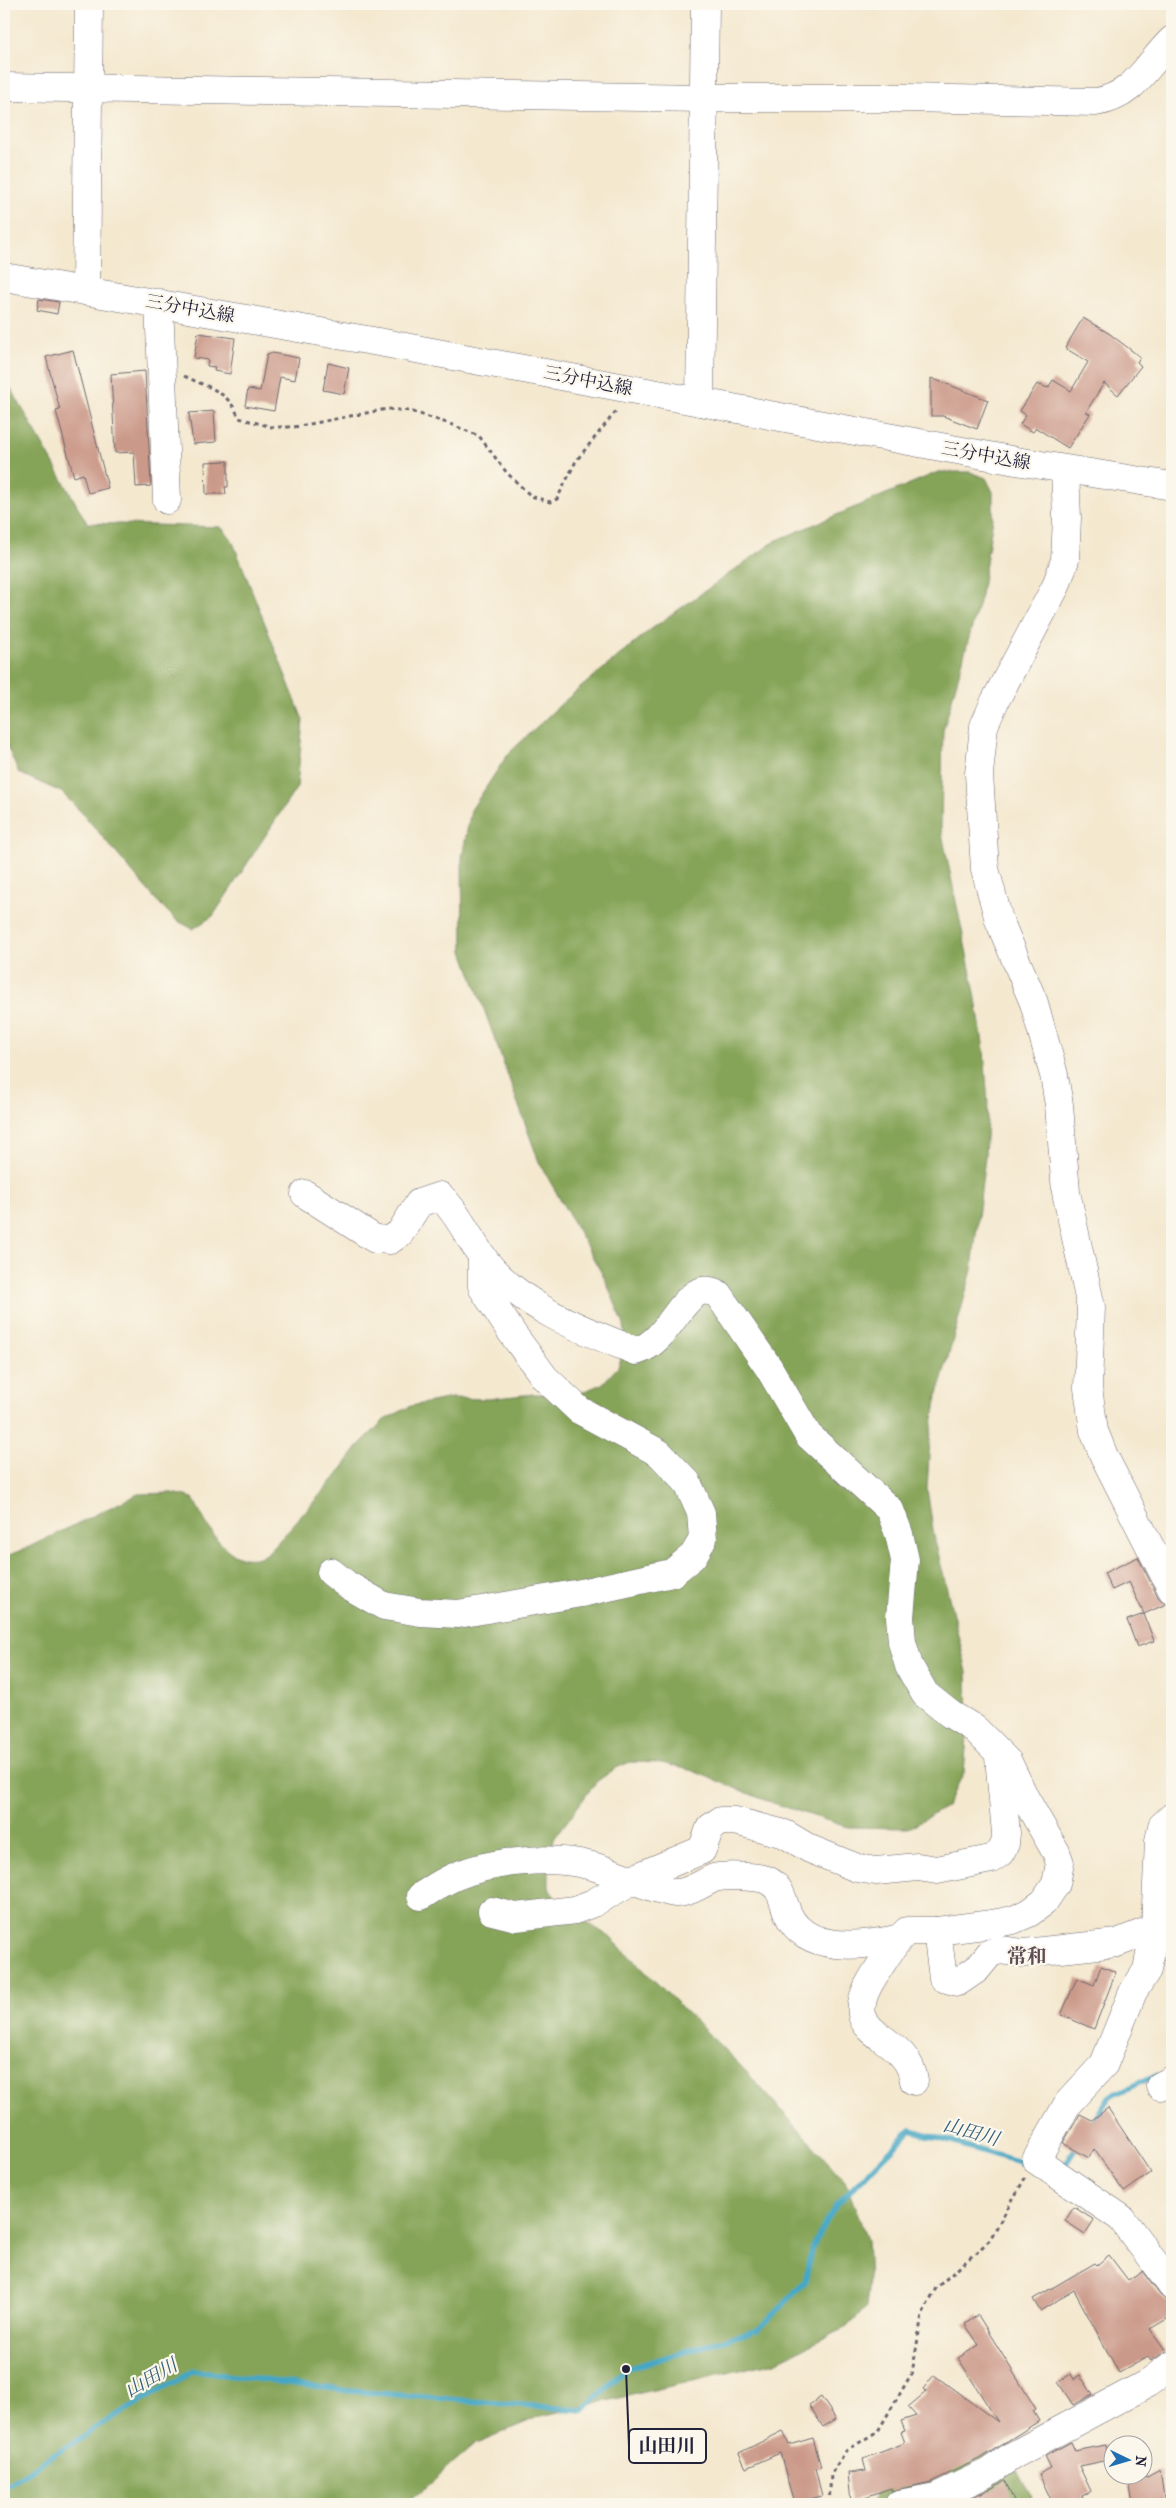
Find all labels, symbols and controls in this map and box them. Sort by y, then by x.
street label: 三分中込線 [144,291,236,327]
street label: 三分中込線 [542,362,634,400]
street label: 三分中込線 [940,438,1032,474]
district label: 常和 [1007,1945,1047,1968]
water label: 山田川 [941,2114,1003,2151]
water label: 山田川 [121,2353,183,2402]
callout: 山田川 [629,2429,706,2463]
text: 山田川 [638,2435,696,2457]
north arrow [1104,2436,1154,2486]
text: N [1131,2455,1149,2467]

